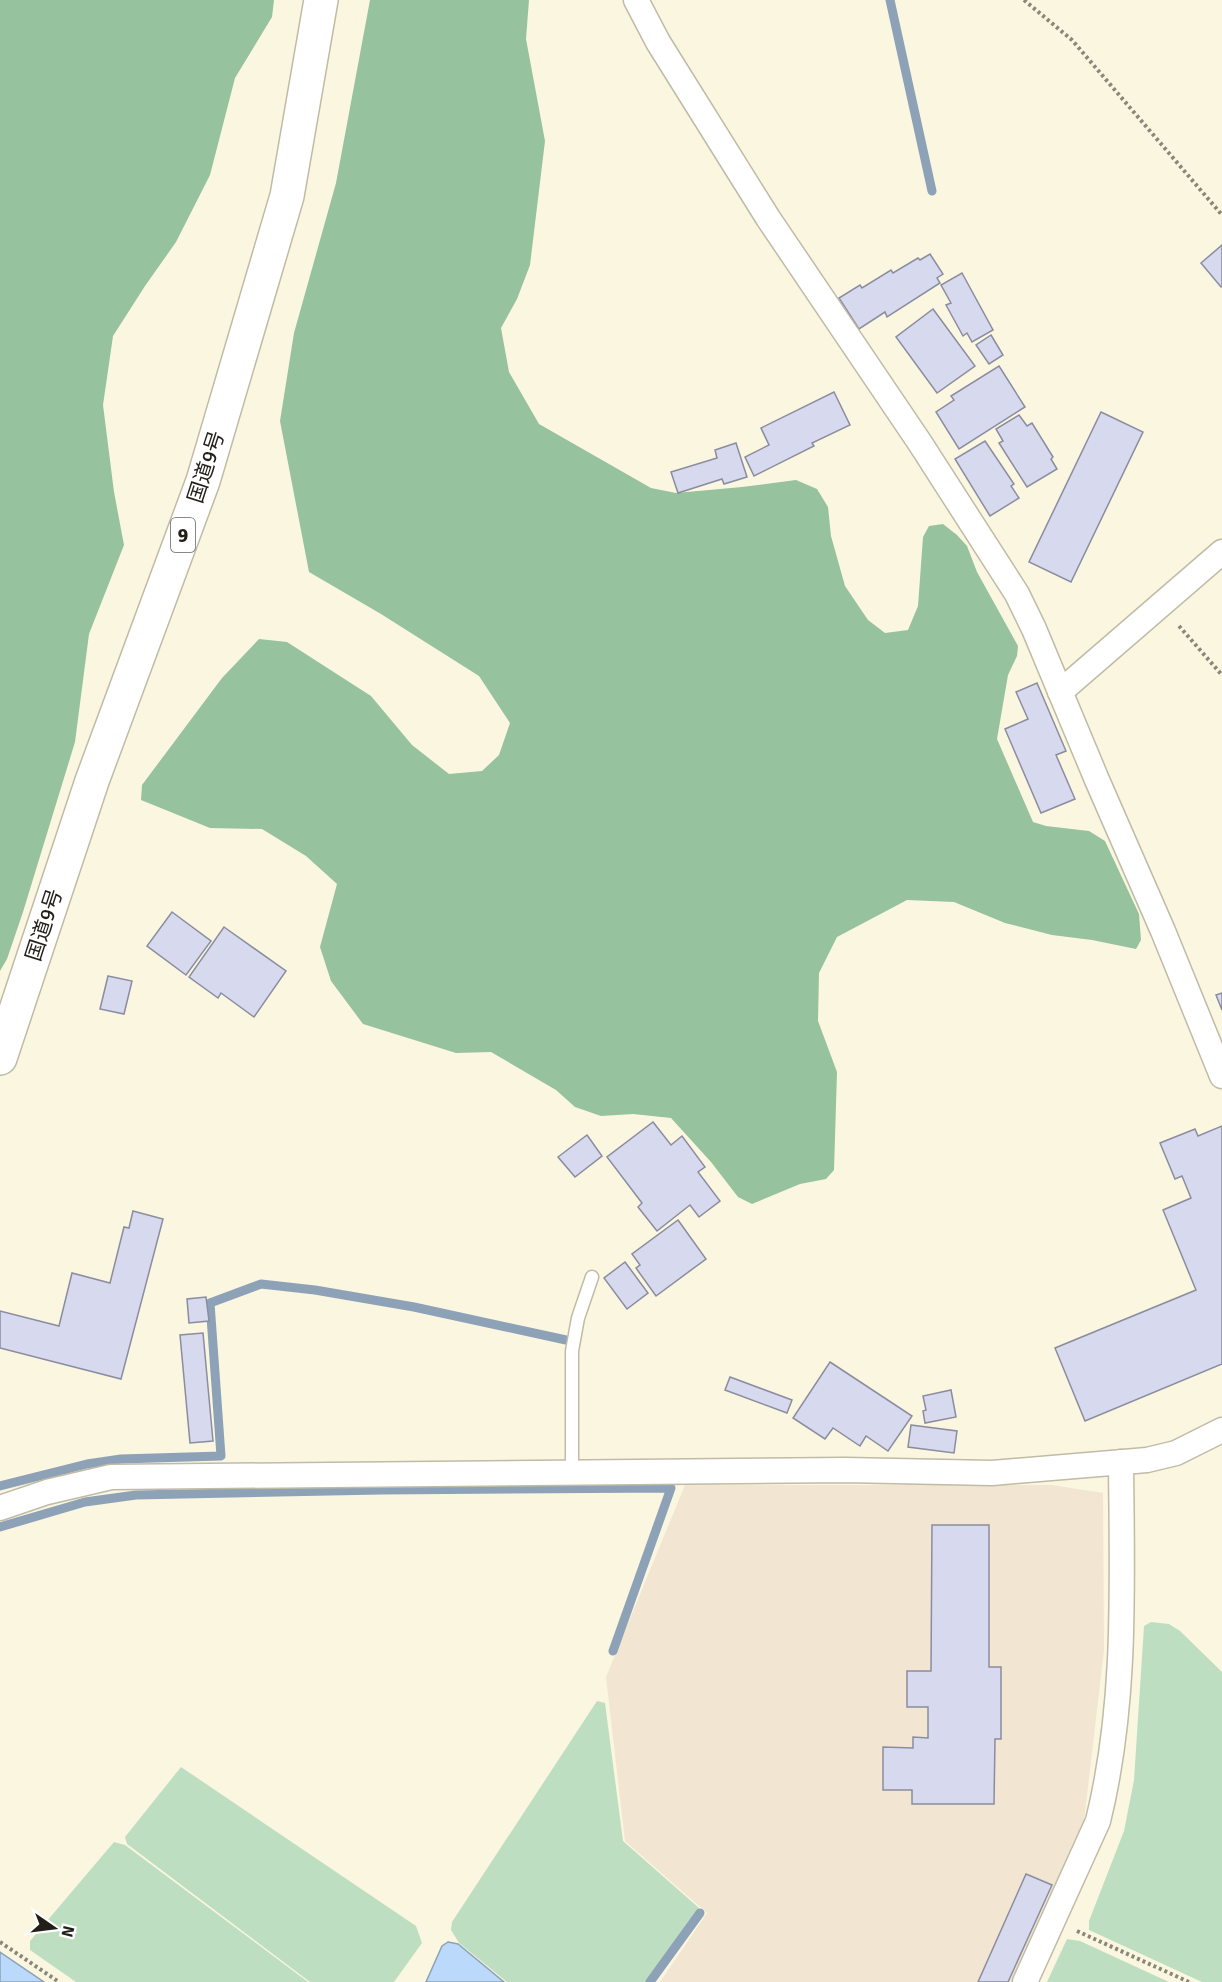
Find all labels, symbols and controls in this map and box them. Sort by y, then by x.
street label: 国道9号 [182,428,230,506]
road number: 9 [171,518,195,552]
street label: 国道9号 [20,886,68,964]
north arrow [24,1898,84,1958]
text: N [57,1924,79,1939]

